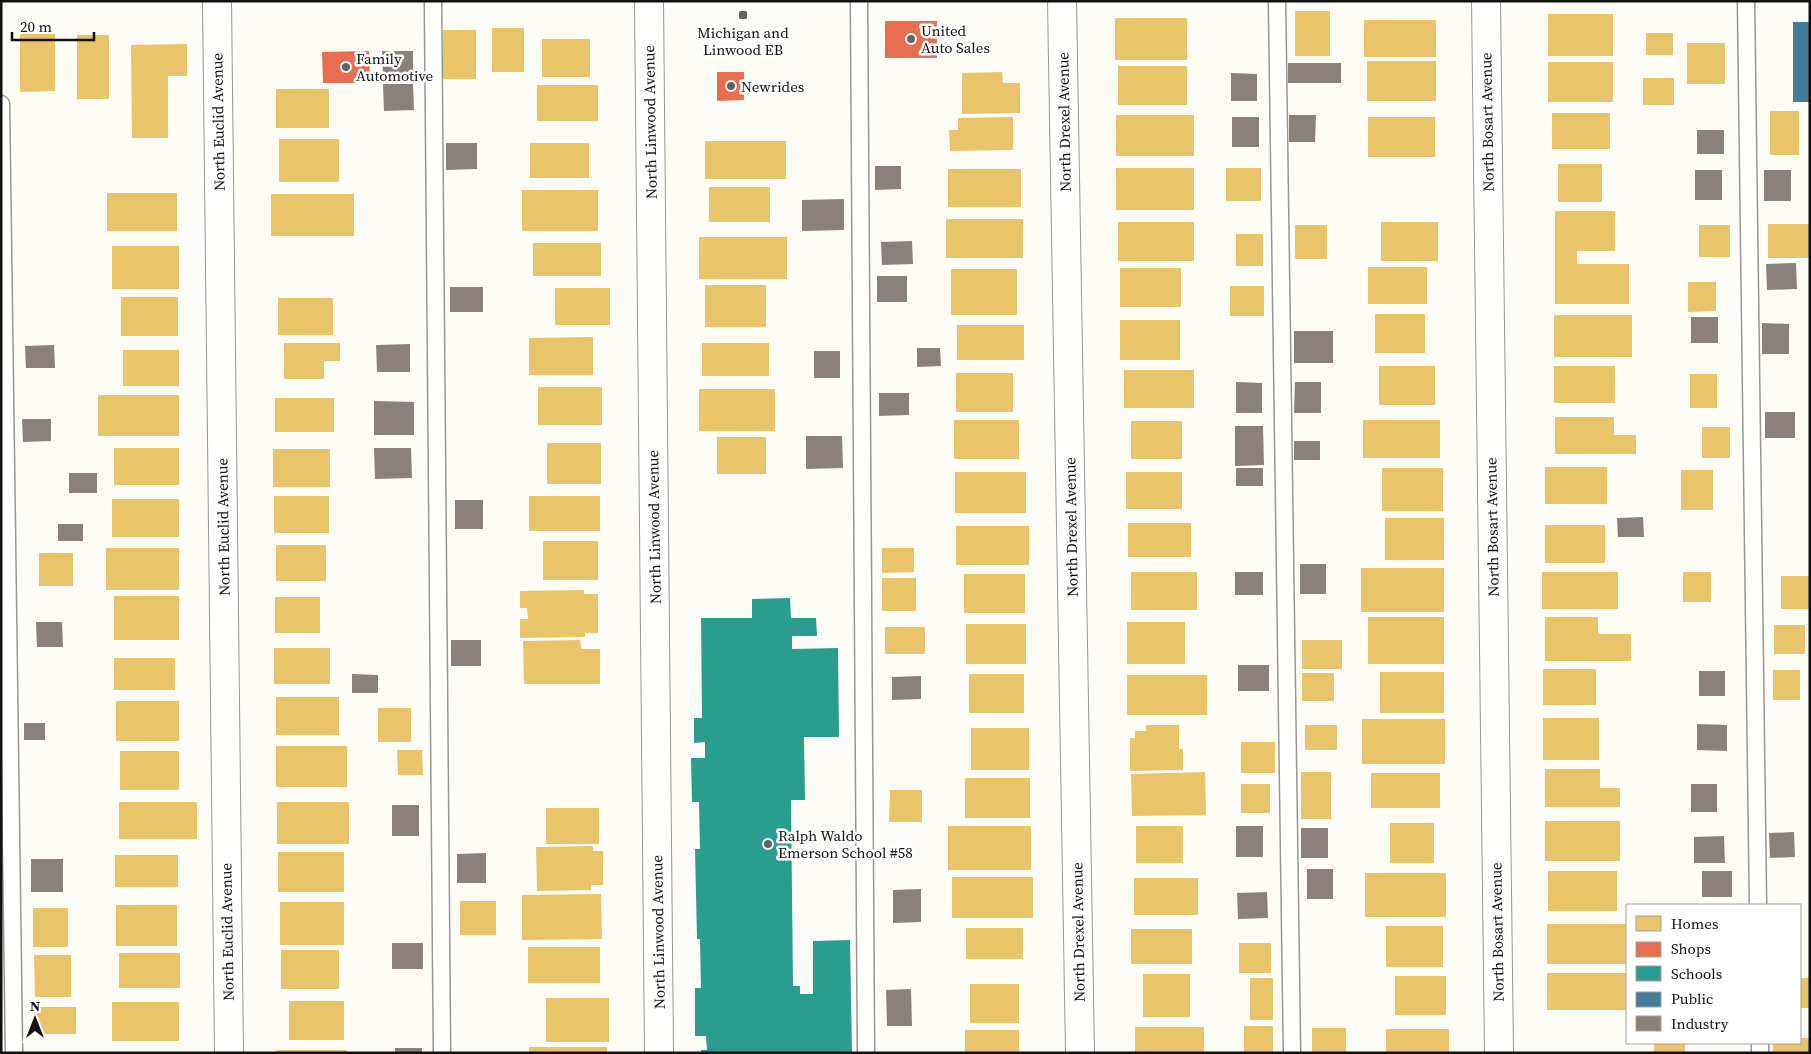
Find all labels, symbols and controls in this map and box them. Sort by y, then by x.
marker: Michigan and Linwood EB [737,9,749,21]
scale bar [12,10,95,42]
text: 20 m [20,16,52,37]
place label: United Auto Sales [921,20,990,58]
place label: Michigan and Linwood EB [697,22,789,60]
marker: United Auto Sales [905,33,917,45]
street label: North Linwood Avenue [638,44,662,199]
place label: Family Automotive [356,48,433,86]
street label: North Drexel Avenue [1052,52,1076,192]
street label: North Bosart Avenue [1475,52,1499,192]
street label: North Euclid Avenue [206,53,230,191]
marker: Family Automotive [340,61,352,73]
place label: Newrides [741,76,804,97]
marker: Newrides [725,80,737,92]
street label: North Linwood Avenue [642,449,666,604]
street label: North Drexel Avenue [1059,457,1083,597]
street label: North Bosart Avenue [1480,457,1504,597]
street label: North Euclid Avenue [211,458,235,596]
place label: Ralph Waldo Emerson School #58 [778,825,913,863]
marker: Ralph Waldo Emerson School #58 [762,838,774,850]
street label: North Linwood Avenue [646,854,670,1009]
street label: North Drexel Avenue [1066,862,1090,1002]
street label: North Bosart Avenue [1485,862,1509,1002]
street label: North Euclid Avenue [215,863,239,1001]
legend [1626,904,1801,1044]
text: Homes [1671,913,1718,934]
text: Shops [1671,938,1711,959]
text: Schools [1671,963,1722,984]
text: Public [1671,988,1713,1009]
north arrow [10,994,60,1044]
text: N [30,996,40,1016]
text: Industry [1671,1013,1729,1034]

